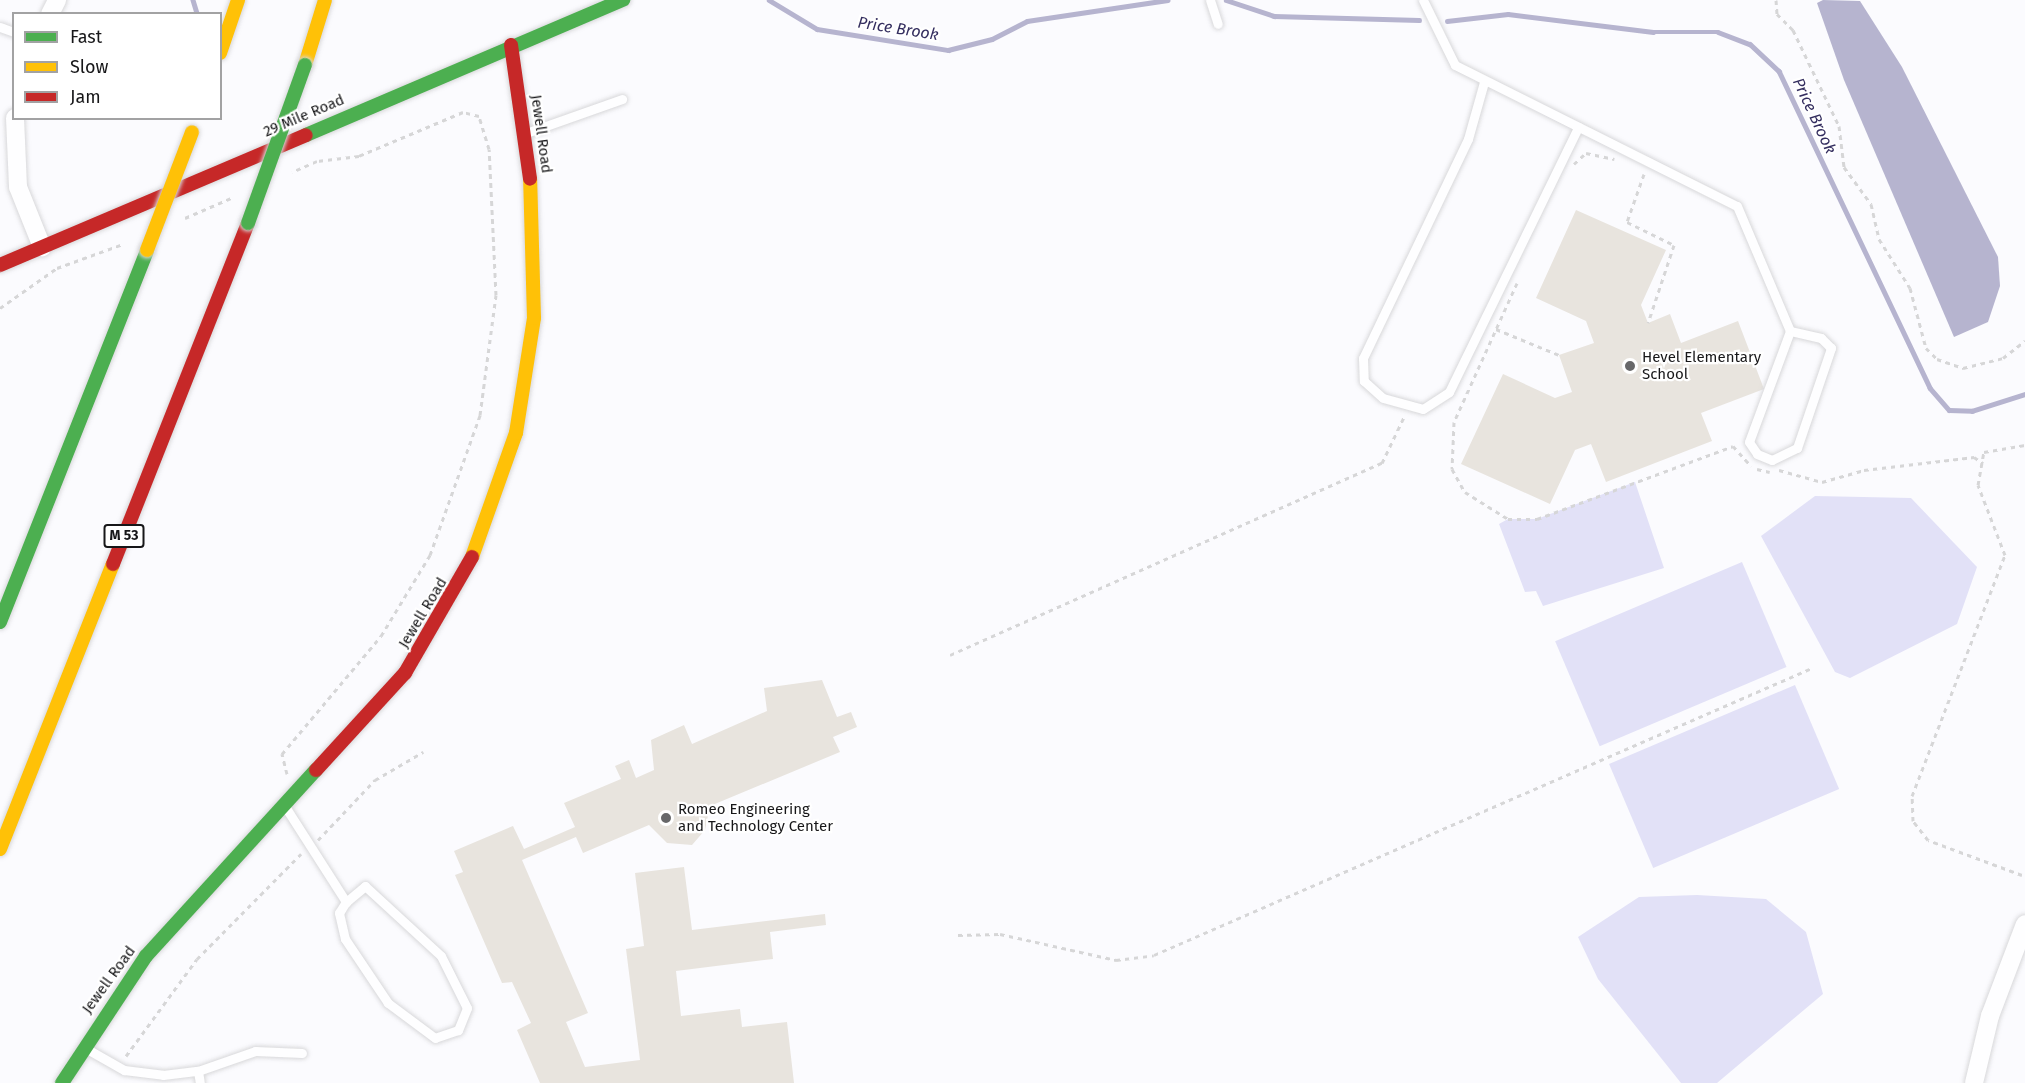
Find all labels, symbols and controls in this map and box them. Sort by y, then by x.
legend [12,12,222,120]
water label: Price Brook [856,13,940,45]
text: Fast [70,26,102,48]
text: Slow [70,56,108,78]
water label: Price Brook [1788,75,1840,157]
text: Jam [70,86,101,108]
street label: 29 Mile Road [261,91,347,141]
street label: Jewell Road [527,94,555,174]
place label: Hevel Elementary School [1642,348,1761,383]
marker: Hevel Elementary School [1623,359,1637,373]
road number: M 53 [103,525,145,547]
street label: Jewell Road [395,574,451,652]
place label: Romeo Engineering and Technology Center [678,800,833,835]
marker: Romeo Engineering and Technology Center [659,811,673,825]
street label: Jewell Road [78,943,140,1017]

